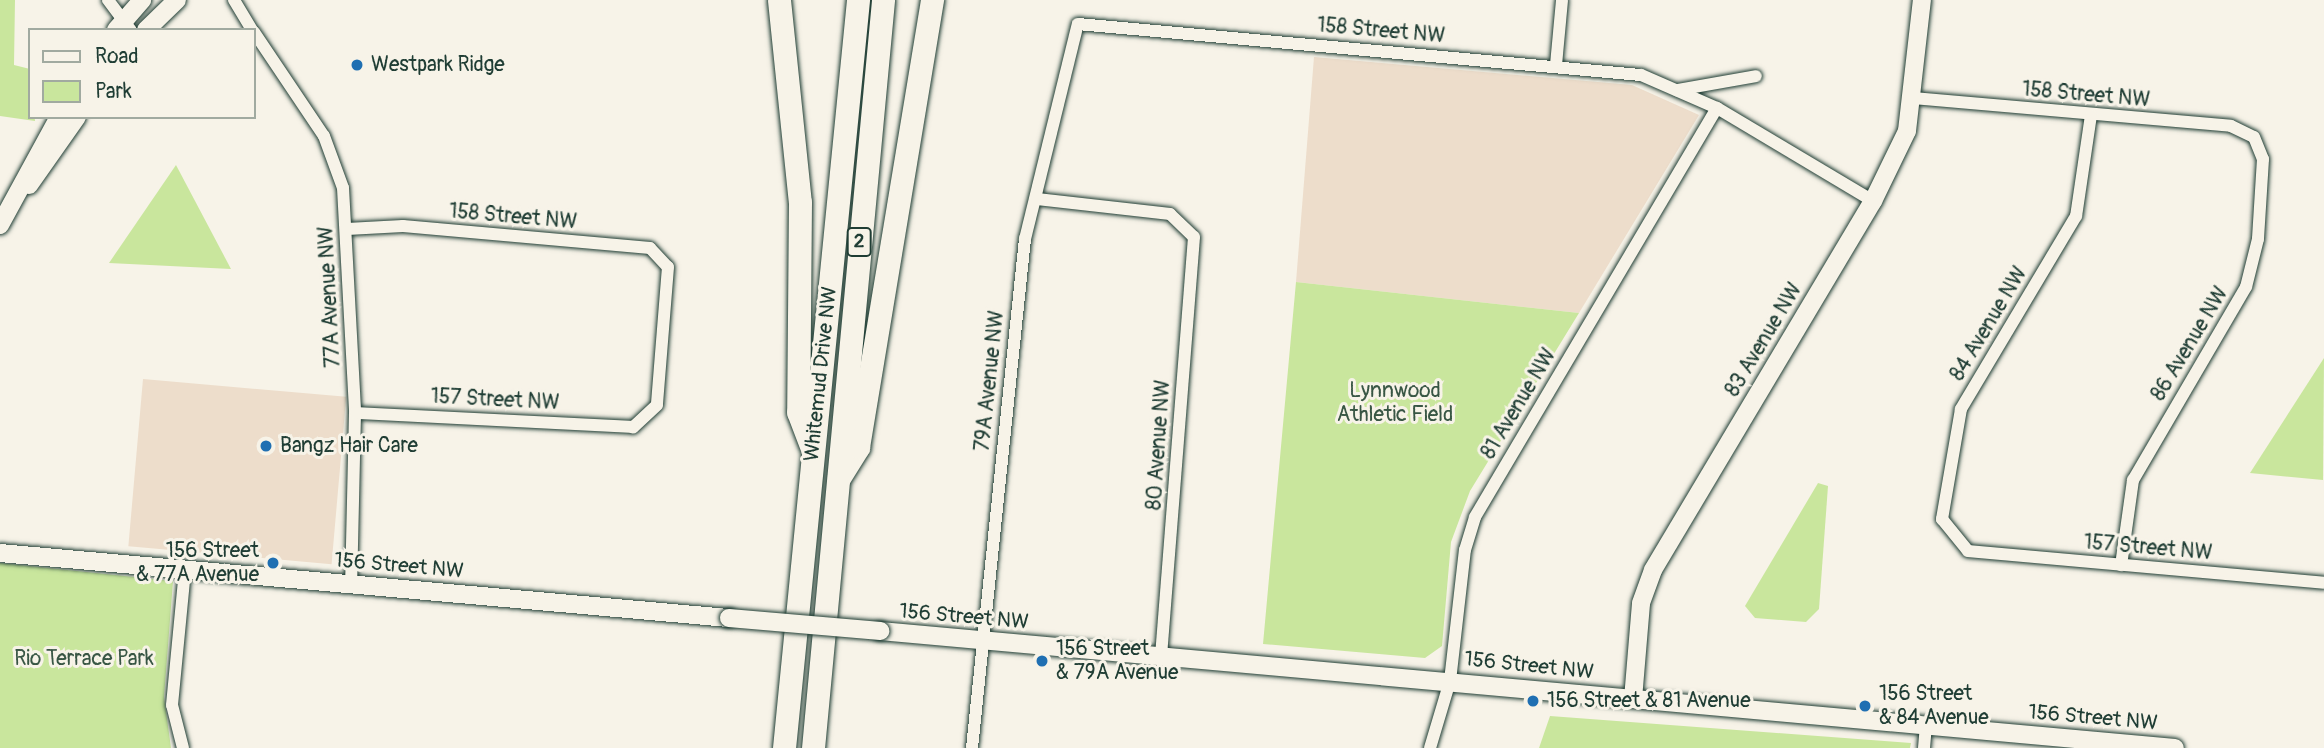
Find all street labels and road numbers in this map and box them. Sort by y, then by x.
street label: 158 Street NW [1316,13,1446,49]
street label: 158 Street NW [2021,77,2151,113]
street label: 158 Street NW [448,199,578,235]
street label: 77A Avenue NW [314,226,346,368]
road number: 2 [845,226,873,258]
street label: 84 Avenue NW [1945,262,2033,386]
street label: 83 Avenue NW [1720,279,1808,401]
street label: 86 Avenue NW [2146,282,2234,406]
street label: Whitemud Drive NW [799,285,843,463]
street label: 79A Avenue NW [970,309,1010,453]
street label: 81 Avenue NW [1476,344,1562,464]
street label: 80 Avenue NW [1142,379,1176,511]
street label: 157 Street NW [430,384,560,416]
street label: 157 Street NW [2083,530,2213,566]
street label: 156 Street NW [333,548,465,584]
street label: 156 Street NW [898,599,1030,635]
street label: 156 Street NW [1463,647,1595,685]
street label: 156 Street NW [2027,700,2159,736]

